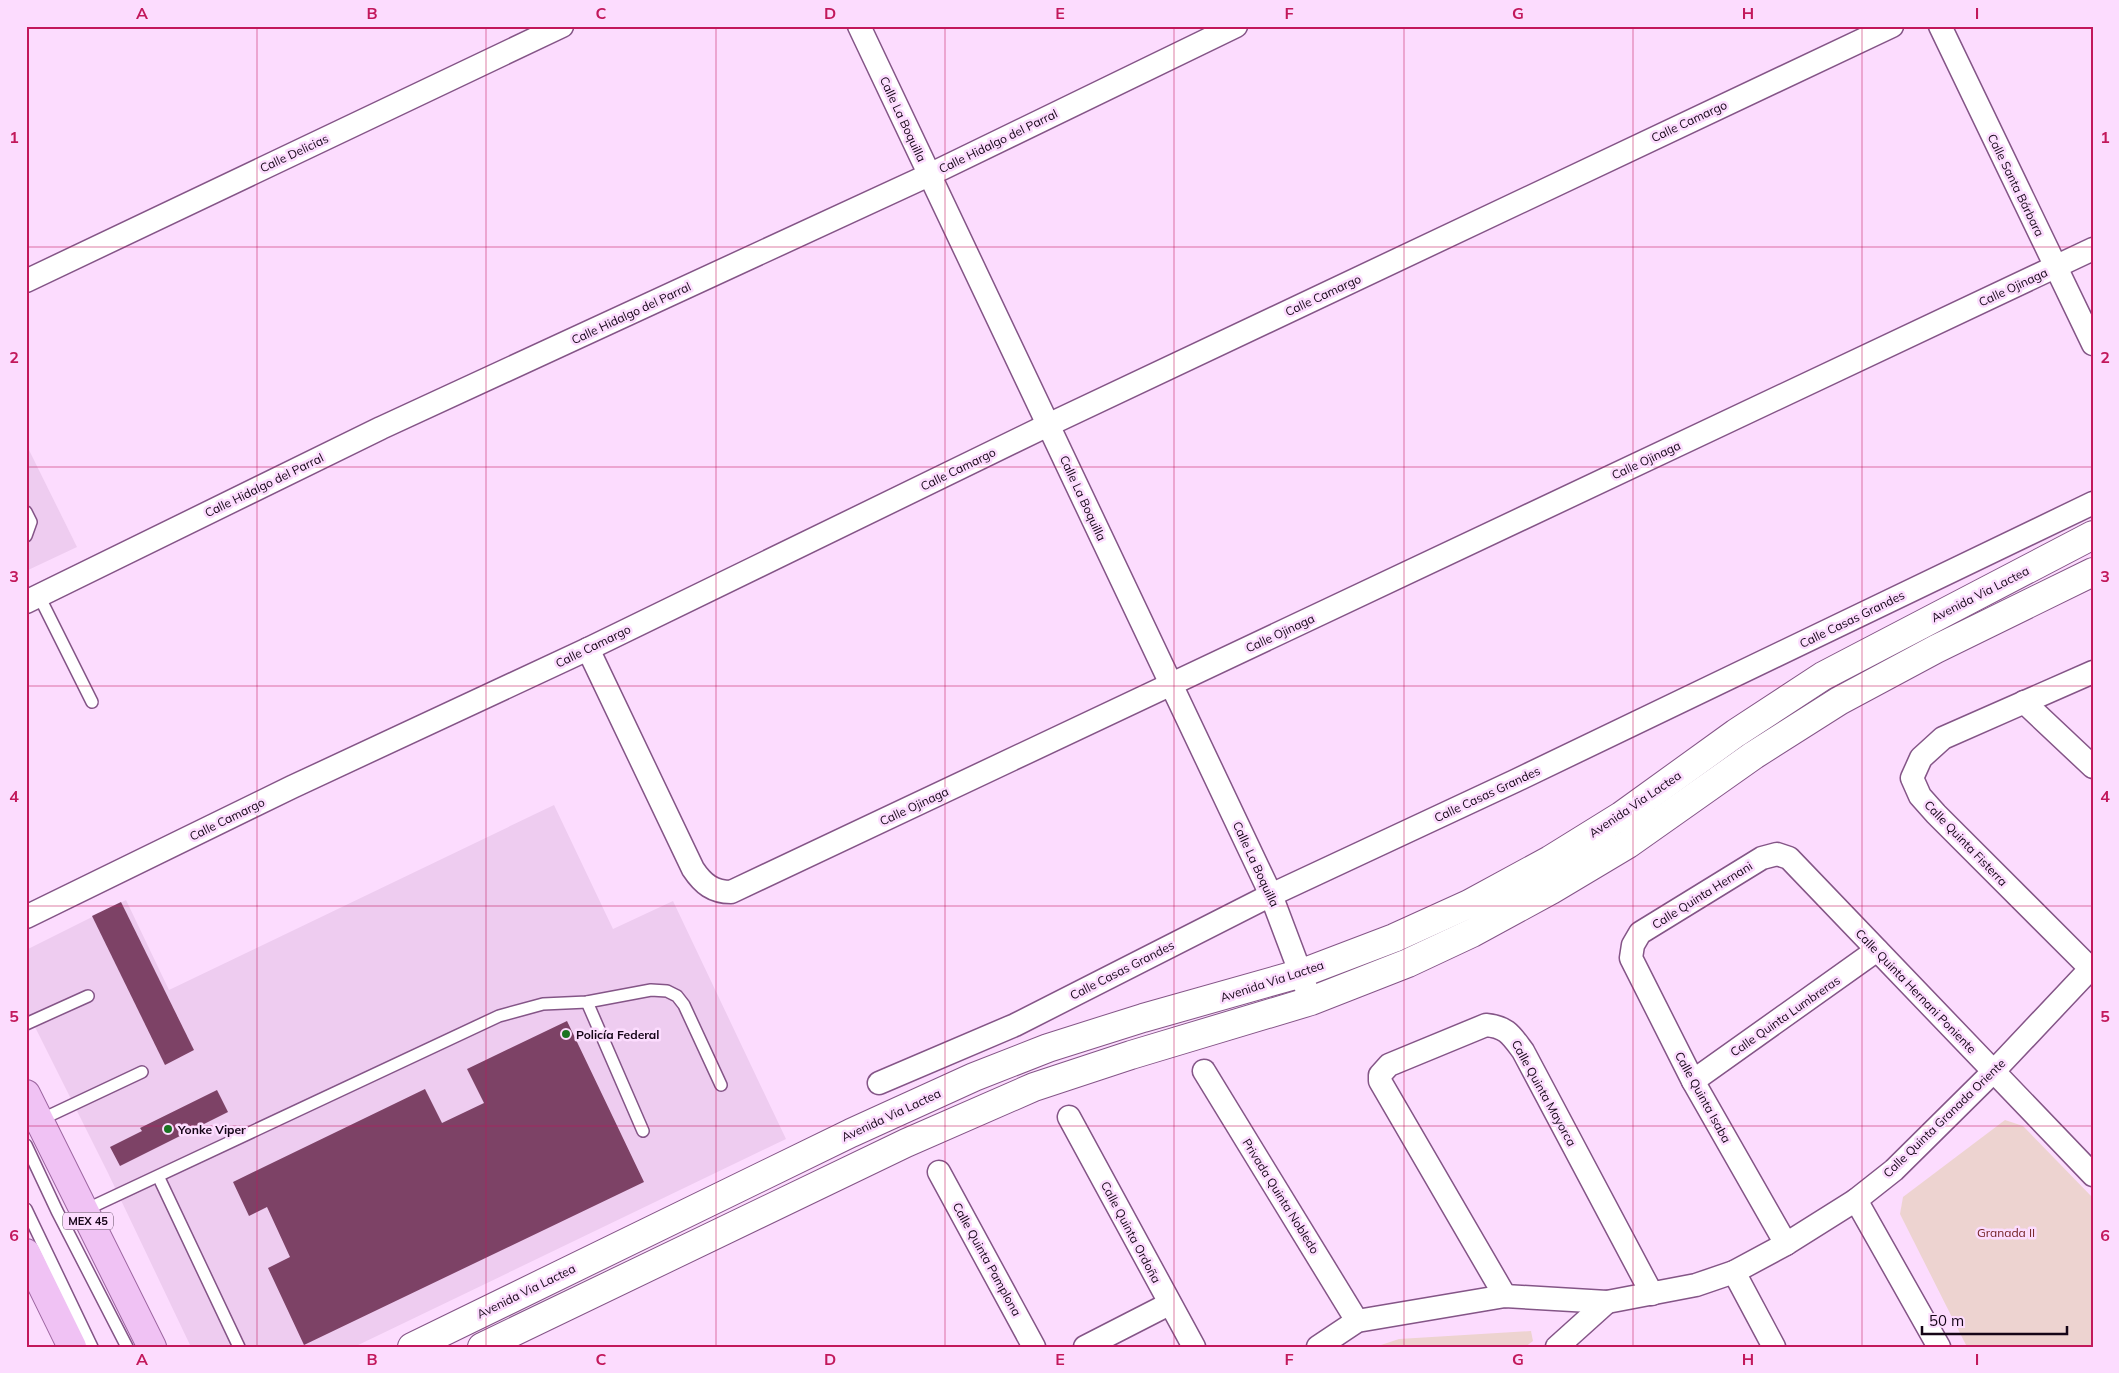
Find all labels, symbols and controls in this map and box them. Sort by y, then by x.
text: A [136,3,148,23]
text: B [366,3,378,23]
text: C [596,3,607,23]
text: D [824,3,836,23]
text: E [1055,3,1065,23]
text: F [1284,3,1294,23]
text: G [1512,3,1524,23]
text: H [1742,3,1754,23]
text: I [1975,3,1979,23]
street label: Calle La Boquilla [877,74,929,164]
street label: Calle Camargo [1649,97,1729,145]
street label: Calle Hidalgo del Parral [936,106,1060,176]
text: 1 [9,127,19,147]
text: 1 [2100,127,2110,147]
street label: Calle Delicias [257,131,331,175]
street label: Calle Santa Bárbara [1985,131,2047,239]
street label: Calle Ojinaga [1976,265,2050,309]
street label: Calle Camargo [1283,271,1363,319]
street label: Calle Hidalgo del Parral [569,279,693,347]
text: 2 [9,347,19,367]
text: 2 [2100,347,2110,367]
street label: Calle Ojinaga [1609,438,1683,482]
street label: Calle Camargo [918,444,998,494]
street label: Calle Hidalgo del Parral [202,450,326,520]
street label: Calle La Boquilla [1057,453,1109,543]
street label: Avenida Via Lactea [1929,563,2031,625]
text: 3 [9,566,19,586]
text: 3 [2100,566,2110,586]
street label: Calle Casas Grandes [1797,587,1907,651]
street label: Calle Ojinaga [1243,611,1317,655]
street label: Calle Camargo [553,621,633,671]
street label: Calle Casas Grandes [1432,763,1542,825]
street label: Avenida Via Lactea [1586,768,1684,840]
street label: Calle Ojinaga [877,784,951,828]
text: 4 [9,786,19,806]
text: 4 [2100,786,2110,806]
street label: Calle Camargo [187,794,267,844]
street label: Calle Quinta Fisterra [1921,797,2011,889]
street label: Calle La Boquilla [1230,819,1282,909]
street label: Calle Quinta Hernani [1649,858,1755,932]
street label: Calle Quinta Hernani Poniente [1853,926,1979,1056]
street label: Calle Casas Grandes [1067,937,1177,1003]
street label: Avenida Via Lactea [1218,957,1326,1005]
street label: Calle Quinta Lumbreras [1727,972,1843,1060]
text: 5 [9,1006,19,1026]
text: 5 [2100,1006,2110,1026]
place label: Policía Federal [576,1027,659,1042]
marker: Policía Federal [560,1028,572,1040]
street label: Calle Quinta Mayorca [1509,1037,1579,1149]
street label: Calle Quinta Isaba [1672,1049,1734,1145]
street label: Calle Quinta Granada Oriente [1880,1056,2008,1180]
street label: Avenida Via Lactea [839,1085,943,1145]
place label: Yonke Viper [177,1122,246,1137]
marker: Yonke Viper [162,1123,174,1135]
street label: Privada Quinta Nobledo [1239,1136,1323,1256]
street label: Calle Quinta Ordoña [1098,1179,1164,1285]
street label: Calle Quinta Pamplona [950,1200,1024,1318]
road number: MEX 45 [63,1212,113,1230]
text: 6 [9,1225,19,1245]
park label: Granada II [1977,1225,2035,1240]
text: 6 [2100,1225,2110,1245]
street label: Avenida Via Lactea [474,1261,578,1321]
scale bar [1922,1303,2066,1335]
text: 50 m [1929,1311,1964,1330]
text: A [136,1349,148,1369]
text: B [366,1349,378,1369]
text: C [596,1349,607,1369]
text: D [824,1349,836,1369]
text: E [1055,1349,1065,1369]
text: F [1284,1349,1294,1369]
text: G [1512,1349,1524,1369]
text: H [1742,1349,1754,1369]
text: I [1975,1349,1979,1369]

